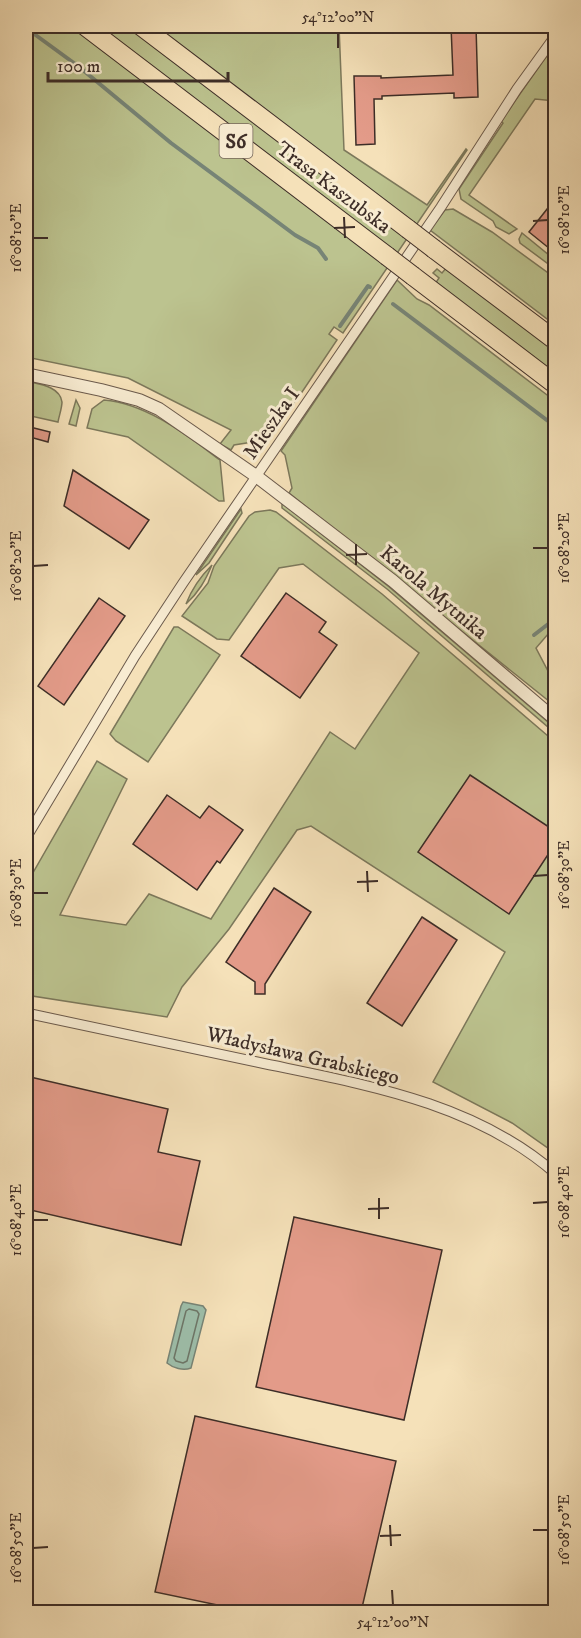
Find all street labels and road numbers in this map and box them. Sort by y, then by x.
road number: S6 [220,124,252,158]
street label: Trasa Kaszubska [271,136,396,239]
street label: Mieszka I [238,383,306,465]
street label: Karola Mytnika [374,540,493,645]
street label: Władysława Grabskiego [203,1021,402,1091]

